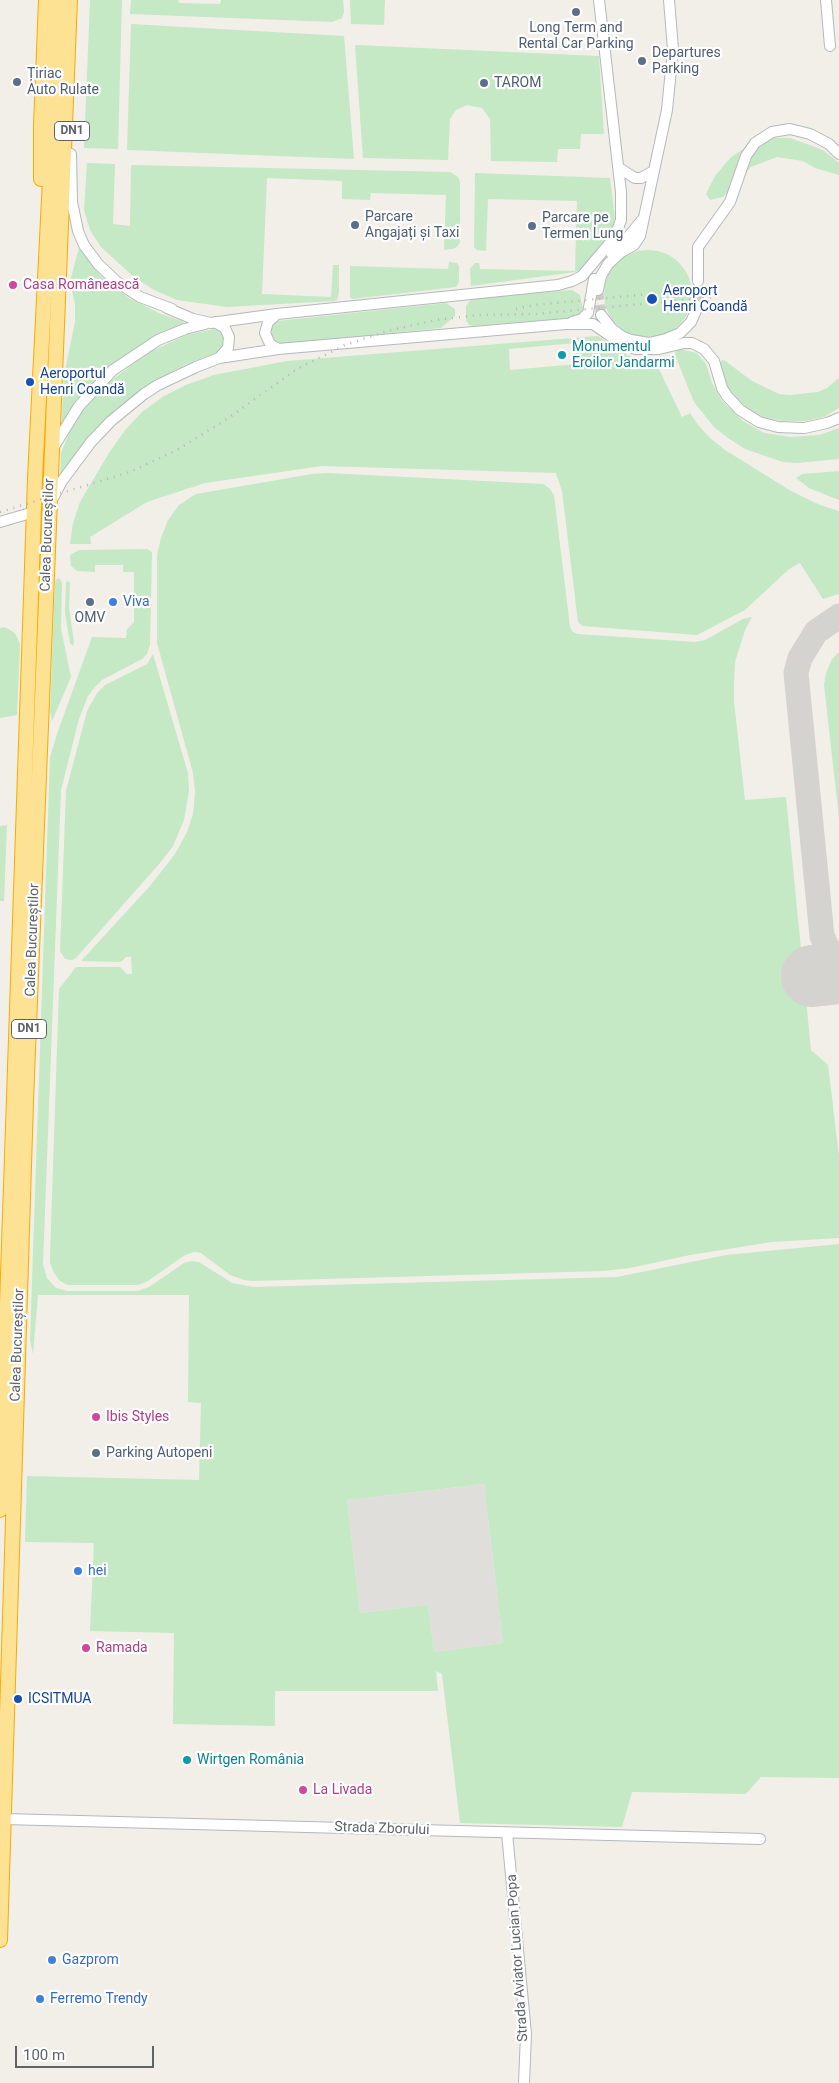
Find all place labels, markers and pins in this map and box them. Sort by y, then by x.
marker: Long Term and Rental Car Parking [570,6,582,18]
place label: Long Term and Rental Car Parking [518,20,634,52]
place label: Departures Parking [652,45,721,78]
marker: Departures Parking [636,55,648,67]
place label: Țiriac Auto Rulate [27,66,99,98]
place label: TAROM [494,75,541,91]
marker: Țiriac Auto Rulate [11,76,23,88]
marker: TAROM [478,77,490,89]
place label: Parcare Angajați și Taxi [365,209,459,242]
place label: Parcare pe Termen Lung [542,210,623,242]
marker: Parcare Angajați și Taxi [349,219,361,231]
marker: Parcare pe Termen Lung [526,220,538,232]
place label: Casa Românească [23,277,139,293]
marker: Casa Românească [7,279,19,291]
place label: Aeroport Henri Coandă [663,283,748,316]
marker: Aeroport Henri Coandă [645,292,659,306]
place label: Monumentul Eroilor Jandarmi [572,339,675,372]
marker: Monumentul Eroilor Jandarmi [556,349,568,361]
place label: Aeroportul Henri Coandă [40,366,125,398]
marker: Aeroportul Henri Coandă [24,376,36,388]
place label: Viva [123,594,150,610]
marker: OMV [84,596,96,608]
marker: Viva [107,596,119,608]
place label: OMV [75,610,105,626]
place label: Ibis Styles [106,1409,169,1425]
marker: Ibis Styles [90,1411,102,1423]
place label: Parking Autopeni [106,1445,212,1461]
marker: Parking Autopeni [90,1447,102,1459]
place label: hei [88,1563,107,1579]
marker: hei [72,1565,84,1577]
place label: Ramada [96,1640,148,1656]
marker: Ramada [80,1642,92,1654]
place label: ICSITMUA [28,1691,91,1707]
marker: ICSITMUA [12,1693,24,1705]
place label: Wirtgen România [197,1752,304,1768]
marker: Wirtgen România [181,1754,193,1766]
place label: La Livada [313,1782,372,1798]
marker: La Livada [297,1784,309,1796]
place label: Gazprom [62,1952,119,1968]
marker: Gazprom [46,1954,58,1966]
place label: Ferremo Trendy [50,1991,148,2007]
marker: Ferremo Trendy [34,1993,46,2005]

